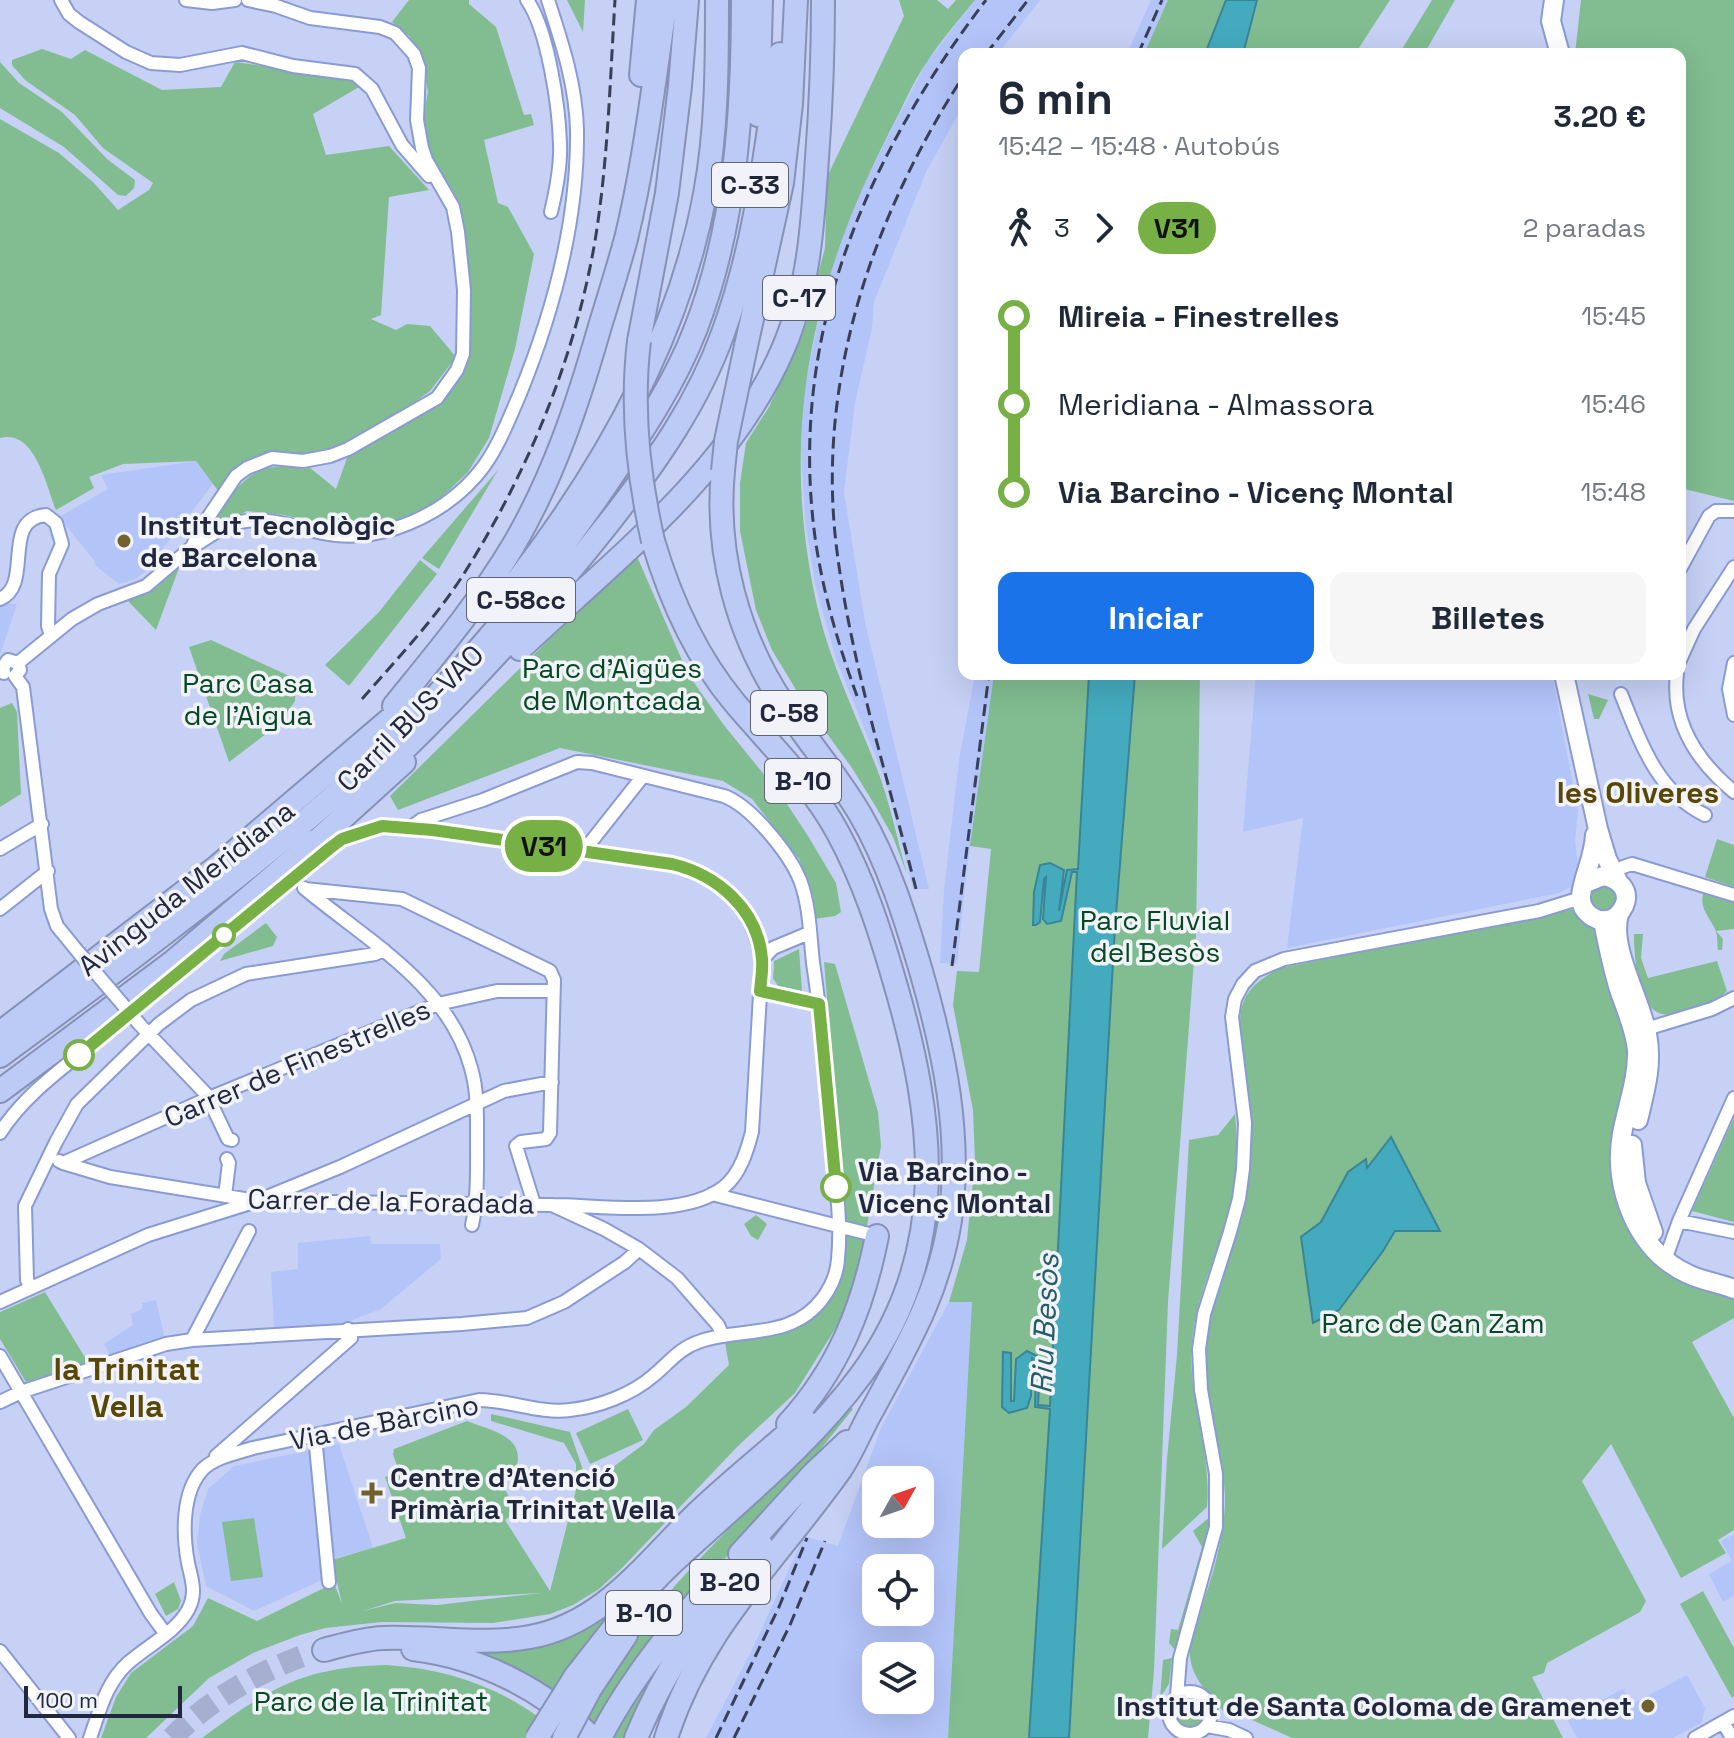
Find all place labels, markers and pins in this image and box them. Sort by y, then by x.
place label: Institut Tecnològic de Barcelona [140,507,395,575]
marker: Institut Tecnològic de Barcelona [115,532,133,550]
unlabelled marker [213,924,235,946]
unlabelled marker [64,1040,94,1070]
place label: Via Barcino - Vicenç Montal [858,1153,1051,1221]
marker: Via Barcino - Vicenç Montal [821,1172,851,1202]
place label: Centre d'Atenció Primària Trinitat Vella [390,1459,676,1527]
marker: Centre d'Atenció Primària Trinitat Vella [361,1482,383,1504]
place label: Institut de Santa Coloma de Gramenet [1116,1688,1632,1724]
marker: Institut de Santa Coloma de Gramenet [1639,1697,1657,1715]

